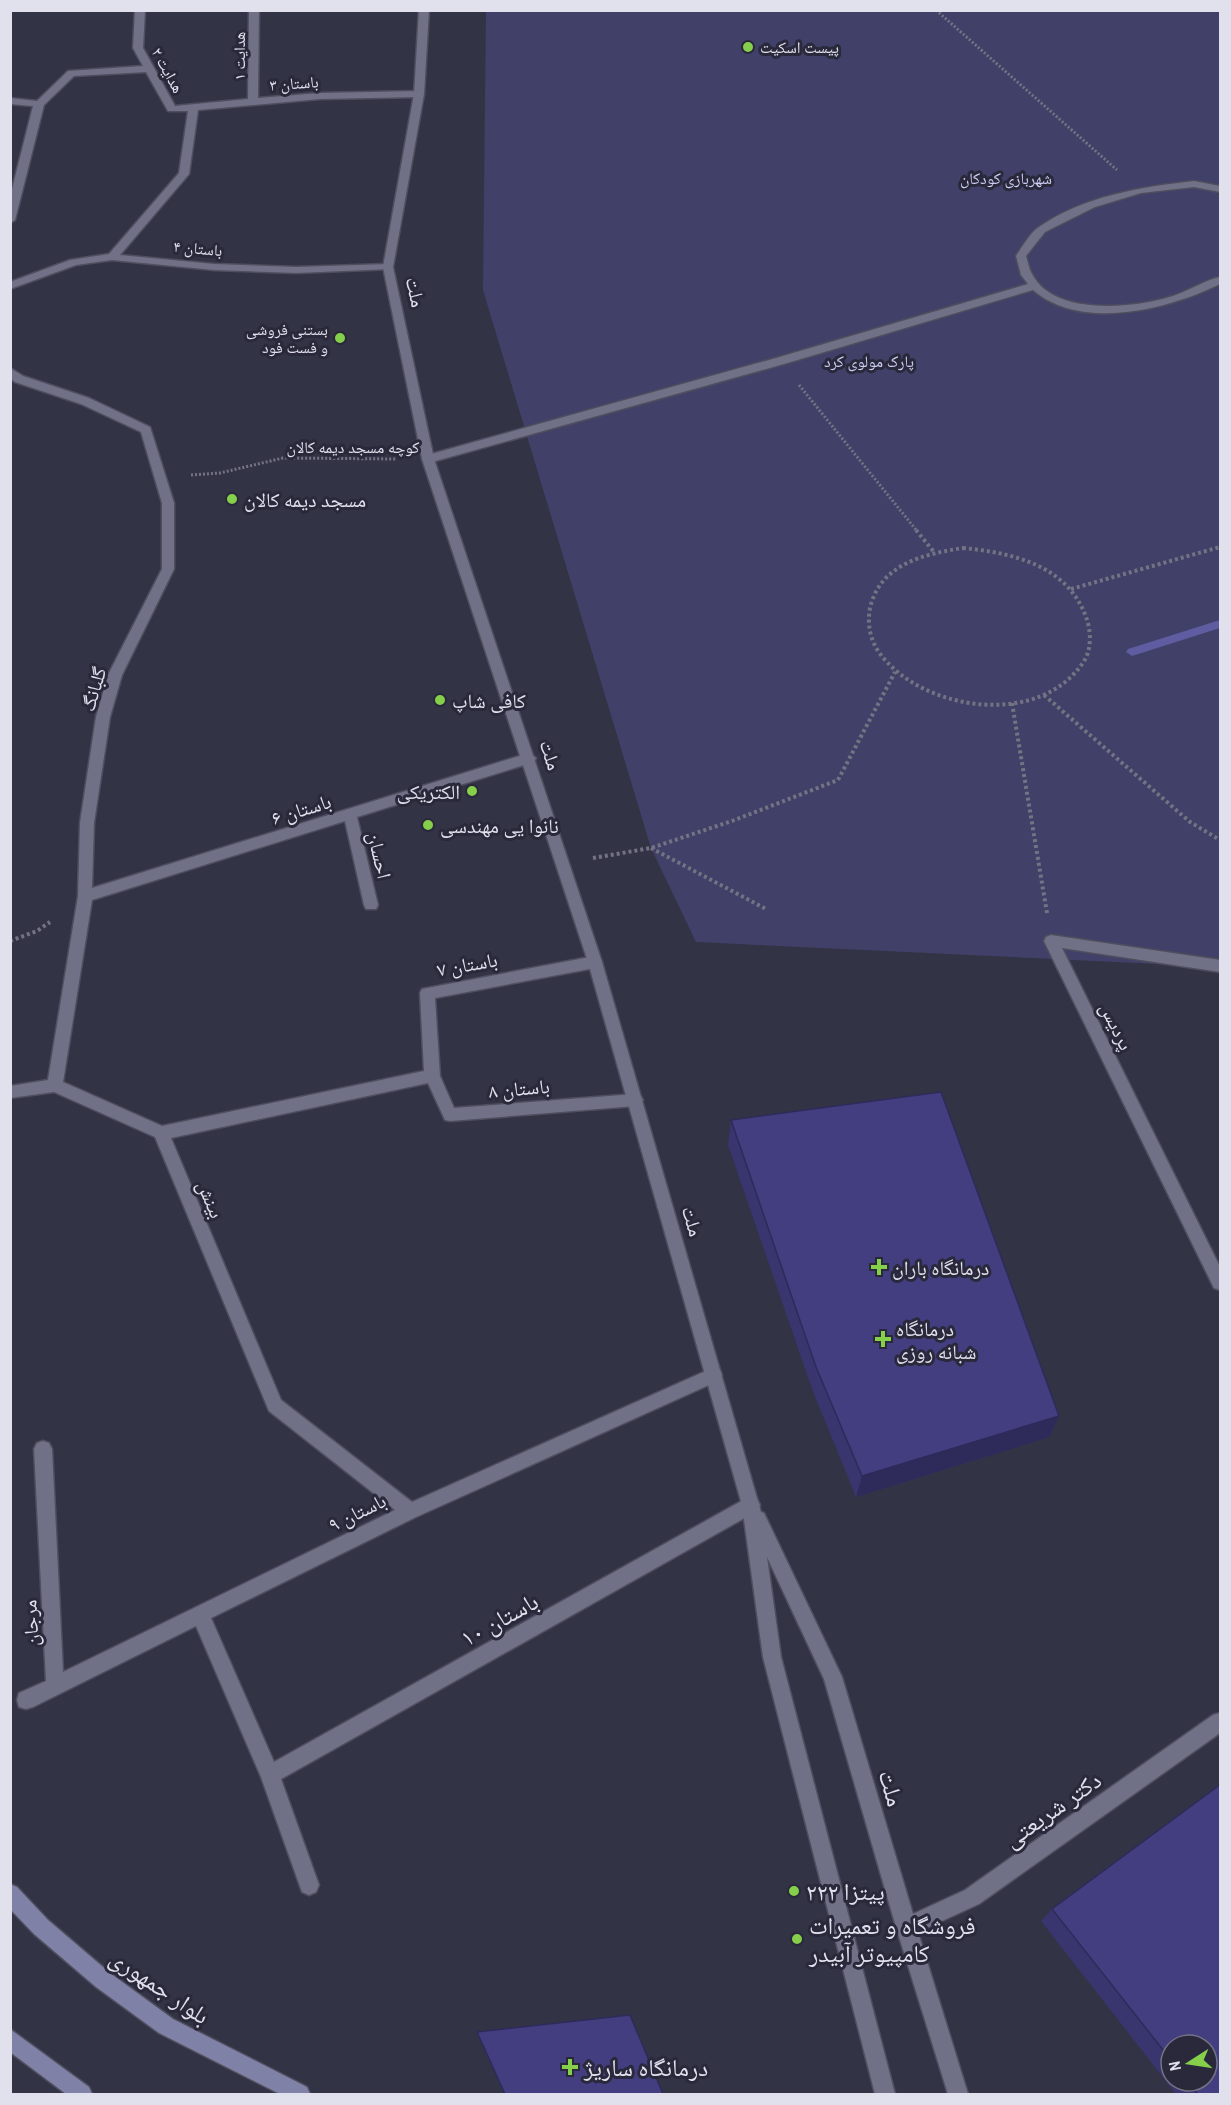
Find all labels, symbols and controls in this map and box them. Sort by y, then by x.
street label: هدایت ۱ [228,32,250,80]
place label: پیست اسکیت [760,36,839,58]
marker: پیست اسکیت [741,40,755,54]
street label: هدایت ۲ [147,43,189,97]
street label: باستان ۳ [269,70,319,96]
park label: شهربازی کودکان [960,167,1052,189]
street label: باستان ۴ [173,235,223,261]
street label: ملت [400,274,432,310]
place label: بستنی فروشی و فست فود [246,318,328,358]
marker: بستنی فروشی و فست فود [333,331,347,345]
park label: پارک مولوی کرد [824,350,914,372]
street label: کوچه مسجد دیمه کالان [287,436,420,458]
place label: مسجد دیمه کالان [244,486,366,513]
marker: مسجد دیمه کالان [225,492,239,506]
street label: گلبانگ [73,663,113,715]
place label: کافی شاپ [452,687,526,714]
marker: کافی شاپ [433,693,447,707]
street label: ملت [533,736,569,774]
place label: الکتریکی [397,778,460,805]
marker: الکتریکی [465,784,479,798]
street label: باستان ۶ [268,787,334,831]
place label: نانوا یی مهندسی [440,812,559,839]
marker: نانوا یی مهندسی [421,818,435,832]
street label: احسان [361,829,399,881]
street label: باستان ۷ [434,945,500,983]
street label: پردیس [1094,997,1140,1055]
street label: باستان ۸ [487,1072,551,1104]
street label: بینش [191,1176,231,1222]
street label: ملت [676,1203,710,1239]
place label: درمانگاه باران [892,1254,989,1281]
marker: درمانگاه باران [870,1258,888,1276]
place label: درمانگاه شبانه روزی [896,1315,976,1365]
marker: درمانگاه شبانه روزی [874,1330,892,1348]
street label: باستان ۹ [324,1486,390,1538]
street label: باستان ۱۰ [454,1585,544,1653]
street label: مرجان [15,1599,45,1647]
street label: دکتر شریعتی [997,1764,1107,1854]
street label: ملت [872,1766,912,1810]
place label: پیتزا ۲۲۲ [806,1875,885,1907]
marker: پیتزا ۲۲۲ [787,1884,801,1898]
place label: فروشگاه و تعمیرات کامپیوتر آبیدر [808,1909,976,1969]
marker: فروشگاه و تعمیرات کامپیوتر آبیدر [790,1932,804,1946]
street label: بلوار جمهوری [104,1941,216,2031]
north arrow [1159,2033,1219,2093]
place label: درمانگاه ساریژ [583,2051,708,2083]
marker: درمانگاه ساریژ [561,2058,579,2076]
text: N [1163,2059,1186,2073]

